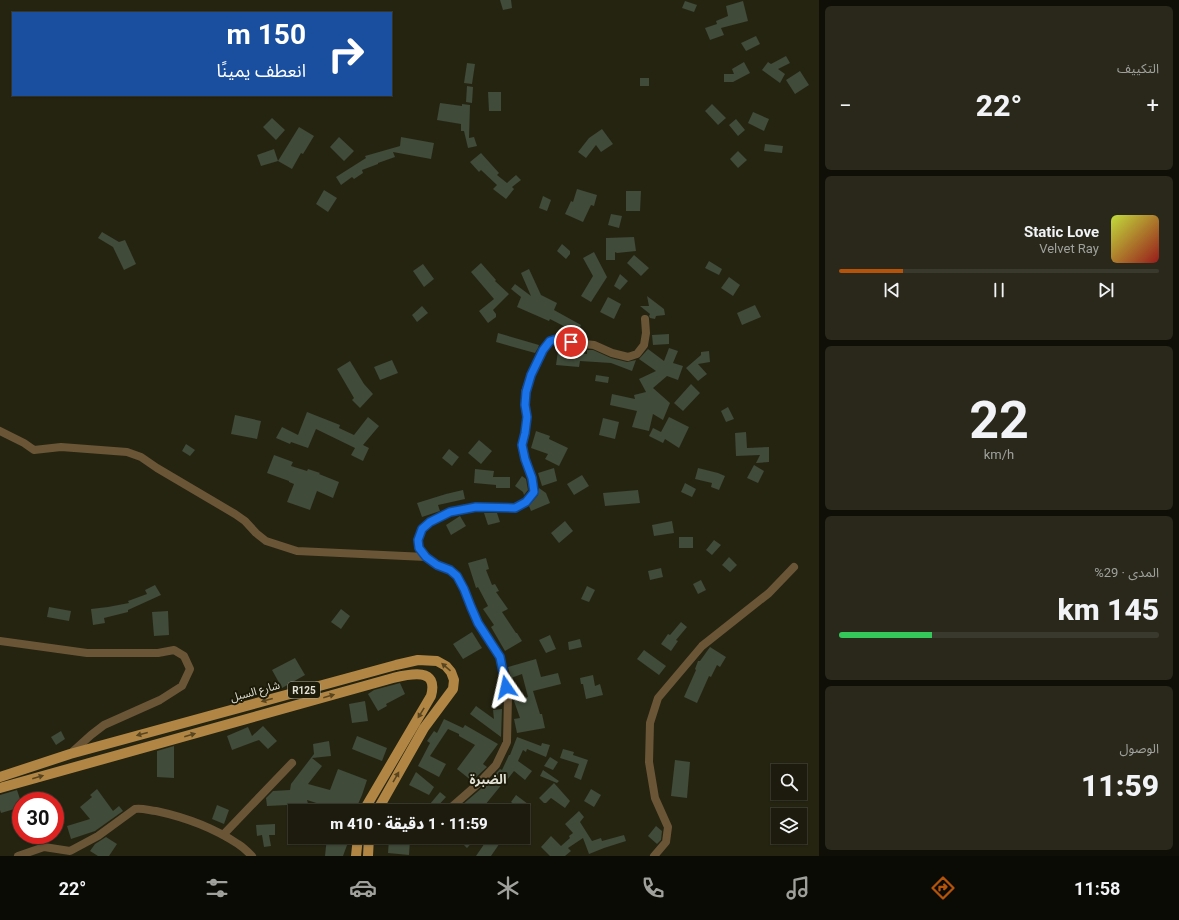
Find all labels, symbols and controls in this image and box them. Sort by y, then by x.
text: 150 m [227,18,306,51]
icon: right [320,28,372,80]
text: انعطف يمينًا [217,60,306,81]
text: التكييف [1117,61,1159,76]
text: 22° [976,88,1022,123]
text: − [839,93,852,118]
text: + [1147,93,1159,118]
text: Static Love [1024,223,1099,241]
text: Velvet Ray [1039,241,1099,256]
icon: previous [881,279,903,301]
icon: pause [988,279,1010,301]
icon: next [1095,279,1117,301]
pin [554,325,588,359]
icon: arrive [560,331,582,353]
text: 22 [969,390,1029,451]
text: km/h [984,447,1014,462]
text: المدى · 29% [1094,565,1159,580]
text: 145 km [1057,592,1159,627]
one-way arrow [440,663,451,672]
position arrow [485,666,527,708]
street label: شارع السبل [229,679,282,705]
road number: R125 [288,682,320,698]
one-way arrow [323,693,335,699]
one-way arrow [261,698,274,704]
one-way arrow [417,708,425,718]
one-way arrow [136,732,148,738]
one-way arrow [184,732,196,738]
text: الوصول [1119,741,1159,756]
map controls [771,764,807,844]
button: search [771,764,807,800]
text: 11:59 [1081,768,1159,803]
one-way arrow [392,771,399,783]
district label: الضبرة [470,772,506,787]
one-way arrow [32,774,44,780]
speed limit sign: 30 [12,792,64,844]
button: layers [771,808,807,844]
text: 11:59 · 1 دقيقة · 410 m [330,815,488,833]
icon: filters [203,874,231,902]
icon: car [349,874,377,902]
icon: climate [494,874,522,902]
icon: phone [639,874,667,902]
icon: music [784,874,812,902]
icon: directions [929,874,957,902]
text: 22° [59,878,86,899]
text: 11:58 [1074,878,1120,899]

